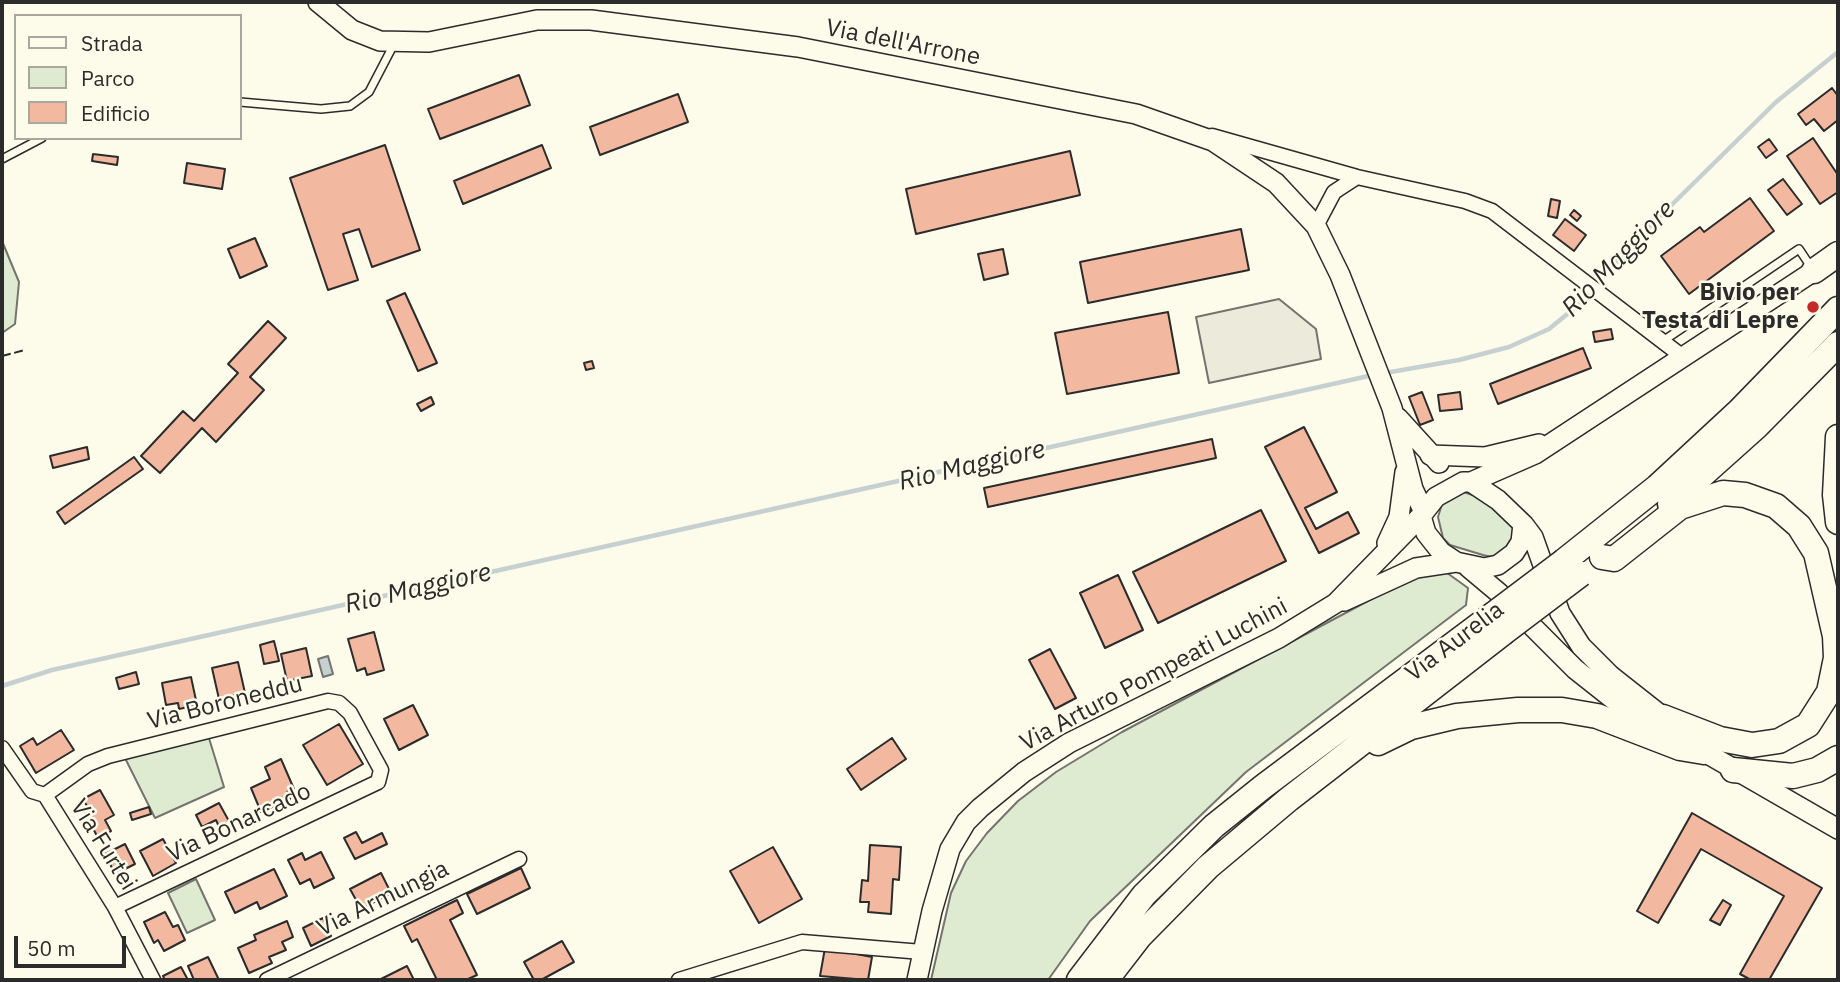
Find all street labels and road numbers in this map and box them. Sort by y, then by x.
street label: Via dell'Arrone [823,14,983,72]
street label: Via Arturo Pompeati Luchini [1015,592,1293,758]
street label: Via Aurelia [1400,596,1510,688]
street label: Via Boroneddu [145,670,305,736]
street label: Via Bonarcado [162,777,316,869]
street label: Via Furtei [64,794,142,896]
street label: Via Armungia [312,855,454,943]

